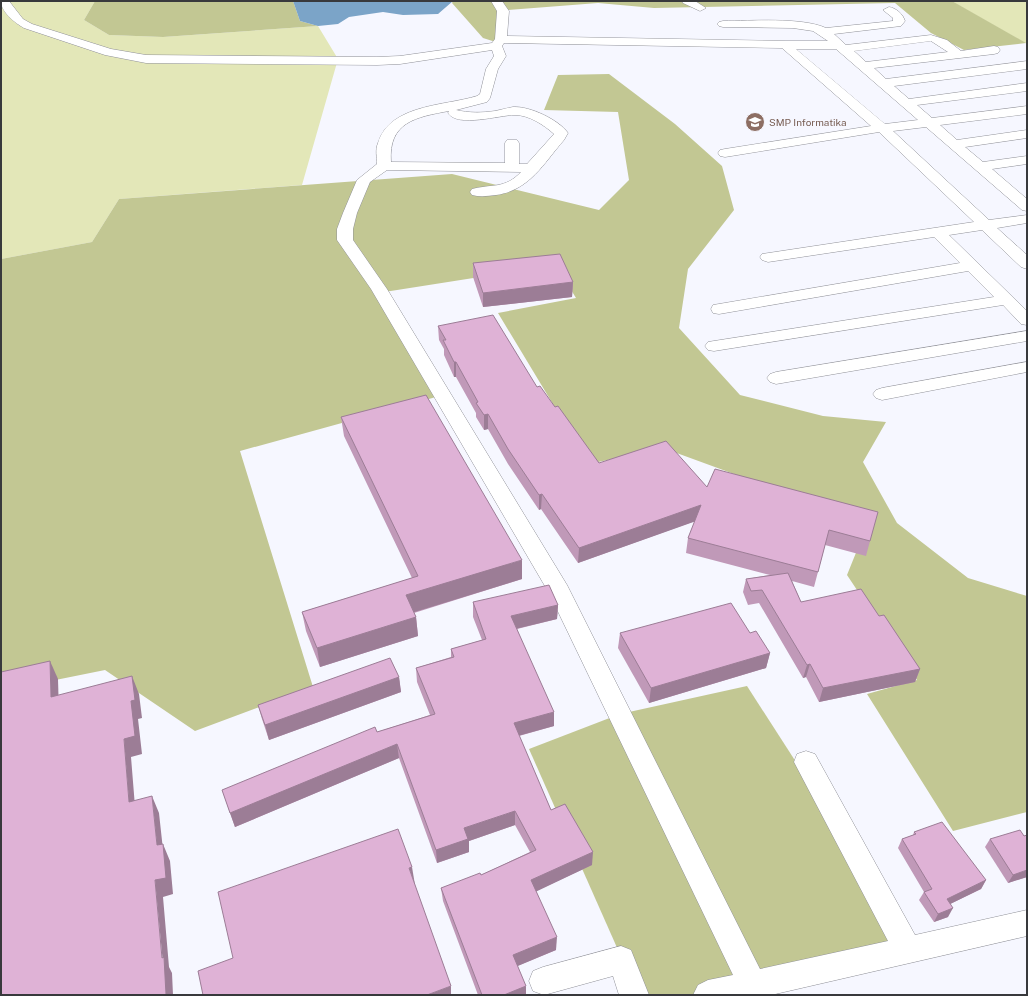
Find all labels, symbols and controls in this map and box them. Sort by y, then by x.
school or university icon: SMP Informatika [744,111,766,133]
place label: SMP Informatika [769,116,847,128]

